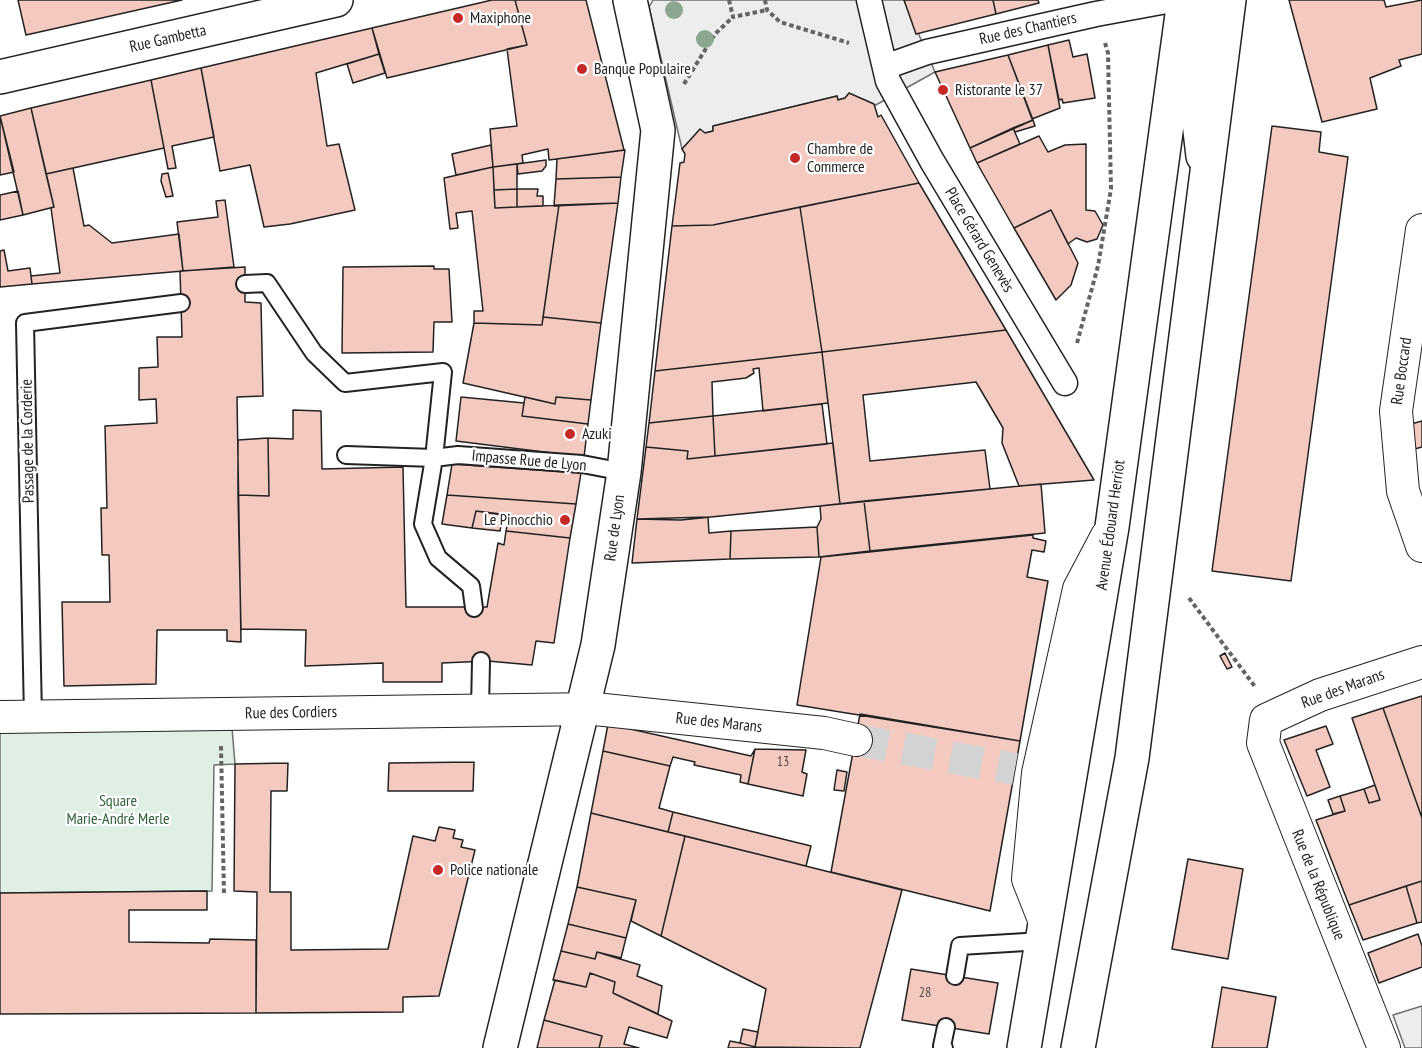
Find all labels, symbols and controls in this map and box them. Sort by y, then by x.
place label: Maxiphone [470,8,531,28]
street label: Rue des Chantiers [978,9,1078,49]
marker: Maxiphone [451,11,465,25]
street label: Rue Gambetta [128,21,208,57]
place label: Banque Populaire [594,59,691,79]
marker: Banque Populaire [575,62,589,76]
place label: Ristorante le 37 [955,80,1043,100]
marker: Ristorante le 37 [936,83,950,97]
place label: Chambre de Commerce [807,139,873,177]
marker: Chambre de Commerce [788,151,802,165]
street label: Place Gérard Genevès [940,184,1018,296]
street label: Rue Boccard [1388,336,1416,406]
street label: Passage de la Corderie [17,379,39,503]
place label: Azuki [582,424,612,444]
marker: Azuki [563,427,577,441]
street label: Impasse Rue de Lyon [471,446,587,476]
street label: Avenue Édouard Herriot [1092,459,1130,591]
street label: Rue de Lyon [601,494,629,562]
place label: Le Pinocchio [484,510,553,530]
marker: Le Pinocchio [558,513,572,527]
street label: Rue des Marans [1299,665,1387,713]
street label: Rue des Cordiers [245,703,337,723]
street label: Rue des Marans [675,709,763,737]
house number: 13 [777,754,789,770]
park label: Square Marie-André Merle [66,791,170,829]
street label: Rue de la République [1287,827,1349,943]
place label: Police nationale [450,860,538,880]
marker: Police nationale [431,863,445,877]
house number: 28 [919,985,931,1001]

